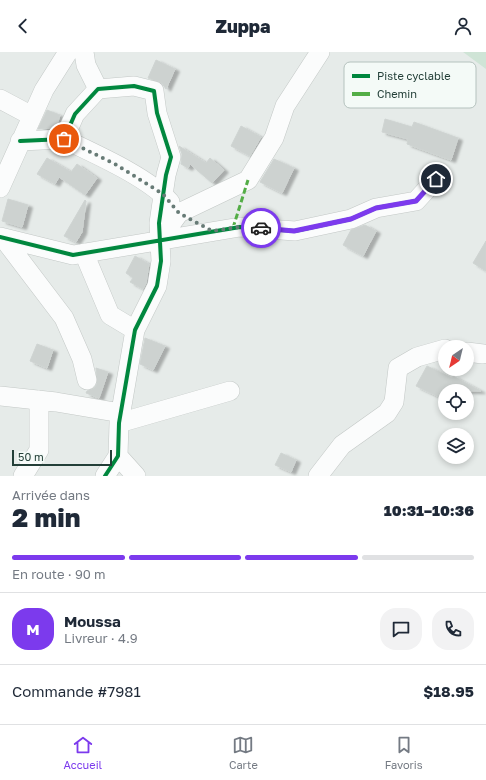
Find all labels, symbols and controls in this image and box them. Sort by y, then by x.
icon: back [12,15,34,37]
text: Zuppa [216,15,270,37]
icon: person [452,15,474,37]
legend [344,62,476,108]
text: Piste cyclable [377,69,451,82]
text: Chemin [377,87,417,100]
pin [47,122,81,156]
icon: bag [53,128,75,150]
pin [419,162,453,196]
icon: home [425,168,447,190]
courier [241,208,281,248]
icon: car [250,217,272,239]
north arrow [438,340,474,376]
map controls [438,340,474,464]
button: locate [438,384,474,420]
button: layers [438,428,474,464]
scale bar [12,448,112,467]
text: 50 m [18,450,44,463]
text: Arrivée dans [12,487,90,503]
text: 10:31–10:36 [384,501,474,519]
text: 2 min [12,502,80,533]
text: En route · 90 m [12,566,106,582]
button: chat [380,608,422,650]
button: phone [432,608,474,650]
text: Moussa [64,612,121,630]
text: M [26,620,40,638]
text: Livreur · 4.9 [64,630,138,646]
text: Commande #7981 [12,682,141,700]
text: $18.95 [423,682,474,700]
tab: Accueil [63,734,102,771]
tab: Carte [229,734,258,771]
tab: Favoris [385,734,423,771]

